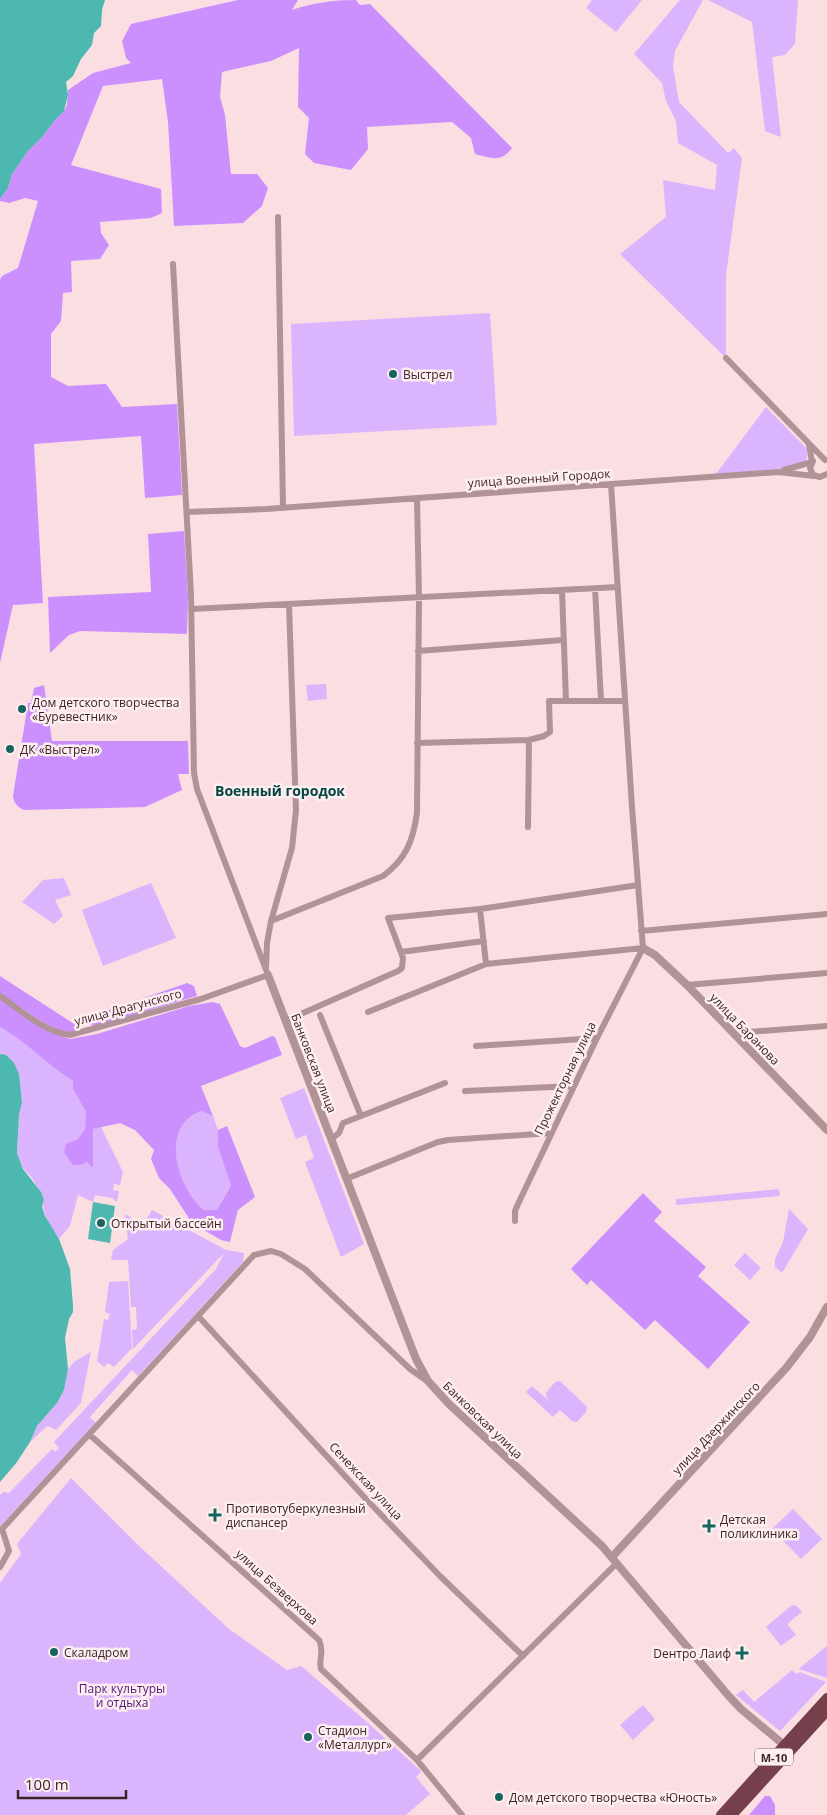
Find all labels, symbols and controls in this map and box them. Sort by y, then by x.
place label: Выстрел [403,366,452,383]
marker: Выстрел [387,368,399,380]
street label: улица Военный Городок [467,464,612,491]
place label: Дом детского творчества «Буревестник» [32,694,179,725]
marker: Дом детского творчества «Буревестник» [16,703,28,715]
place label: ДК «Выстрел» [20,741,100,758]
marker: ДК «Выстрел» [4,743,16,755]
district label: Военный городок [215,781,345,800]
street label: улица Драгунского [72,985,184,1029]
street label: улица Баранова [706,989,784,1069]
street label: Банковская улица [287,1011,341,1115]
street label: Прожекторная улица [530,1019,600,1137]
place label: Открытый бассейн [111,1215,222,1232]
marker: Открытый бассейн [95,1217,107,1229]
street label: Банковская улица [439,1377,527,1463]
street label: улица Дзержинского [668,1378,764,1478]
street label: Сенежская улица [326,1438,406,1524]
place label: Противотуберкулезный диспансер [226,1500,366,1531]
marker: Противотуберкулезный диспансер [208,1508,222,1522]
place label: Детская поликлиника [720,1511,798,1542]
marker: Детская поликлиника [702,1519,716,1533]
street label: улица Безверхова [232,1545,322,1629]
place label: Скаладром [64,1644,128,1661]
place label: Dентро Лаиф [653,1645,731,1662]
marker: Скаладром [48,1646,60,1658]
marker: Dентро Лаиф [735,1646,749,1660]
park label: Парк культуры и отдыха [79,1680,165,1711]
place label: Стадион «Металлург» [318,1722,392,1753]
marker: Стадион «Металлург» [302,1731,314,1743]
road number: М-10 [755,1748,793,1765]
scale bar [18,1768,125,1800]
text: 100 m [25,1774,69,1794]
place label: Дом детского творчества «Юность» [509,1789,717,1806]
marker: Дом детского творчества «Юность» [493,1791,505,1803]

